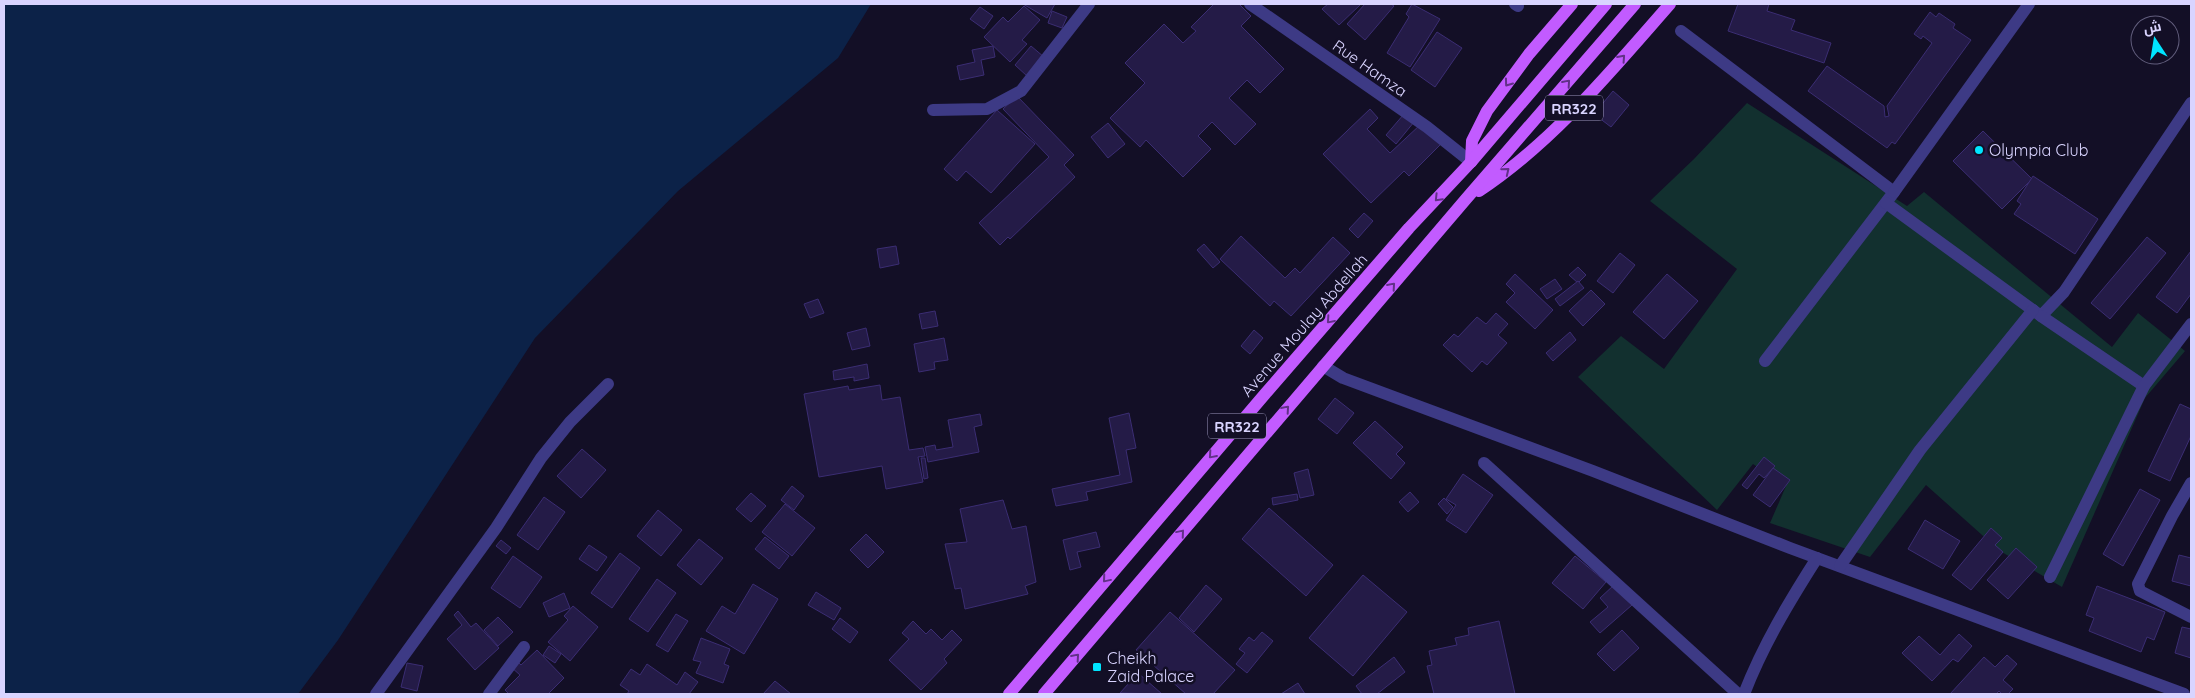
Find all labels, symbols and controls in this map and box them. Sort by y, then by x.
north arrow [2130,15,2180,65]
text: ش [2142,17,2163,38]
street label: Rue Hamza [1329,35,1411,101]
one-way arrow [1616,54,1625,63]
one-way arrow [1505,77,1515,86]
one-way arrow [1561,79,1570,88]
road number: RR322 [1545,96,1603,120]
place label: Olympia Club [1989,140,2088,160]
marker: Olympia Club [1973,144,1985,156]
one-way arrow [1501,168,1510,177]
one-way arrow [1434,192,1443,201]
street label: Avenue Moulay Abdellah [1236,249,1372,401]
one-way arrow [1386,283,1395,292]
one-way arrow [1327,314,1336,323]
one-way arrow [1281,406,1290,415]
road number: RR322 [1208,414,1266,438]
one-way arrow [1209,450,1218,459]
one-way arrow [1175,529,1184,538]
one-way arrow [1103,573,1112,582]
place label: Cheikh Zaid Palace [1107,648,1194,686]
one-way arrow [1070,654,1079,663]
marker: Cheikh Zaid Palace [1091,661,1103,673]

